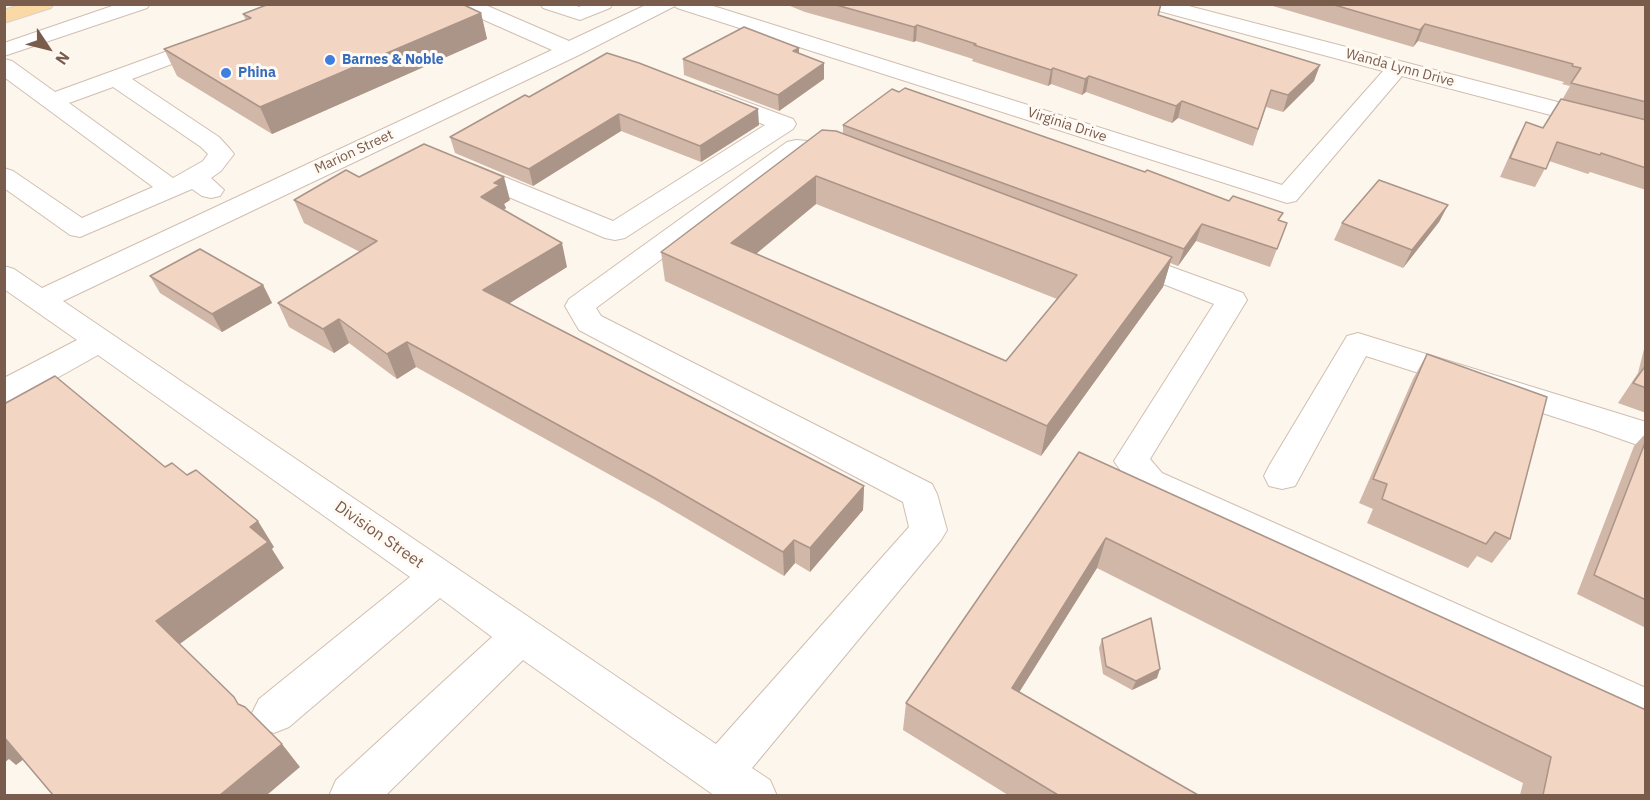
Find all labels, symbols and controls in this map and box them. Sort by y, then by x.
north arrow [18,18,78,78]
street label: Wanda Lynn Drive [1344,45,1456,91]
text: N [51,48,74,69]
place label: Barnes & Noble [342,52,444,68]
marker: Barnes & Noble [323,53,337,67]
place label: Phina [238,65,276,81]
marker: Phina [219,66,233,80]
street label: Virginia Drive [1025,104,1109,146]
street label: Marion Street [312,126,396,178]
street label: Division Street [331,497,427,573]

